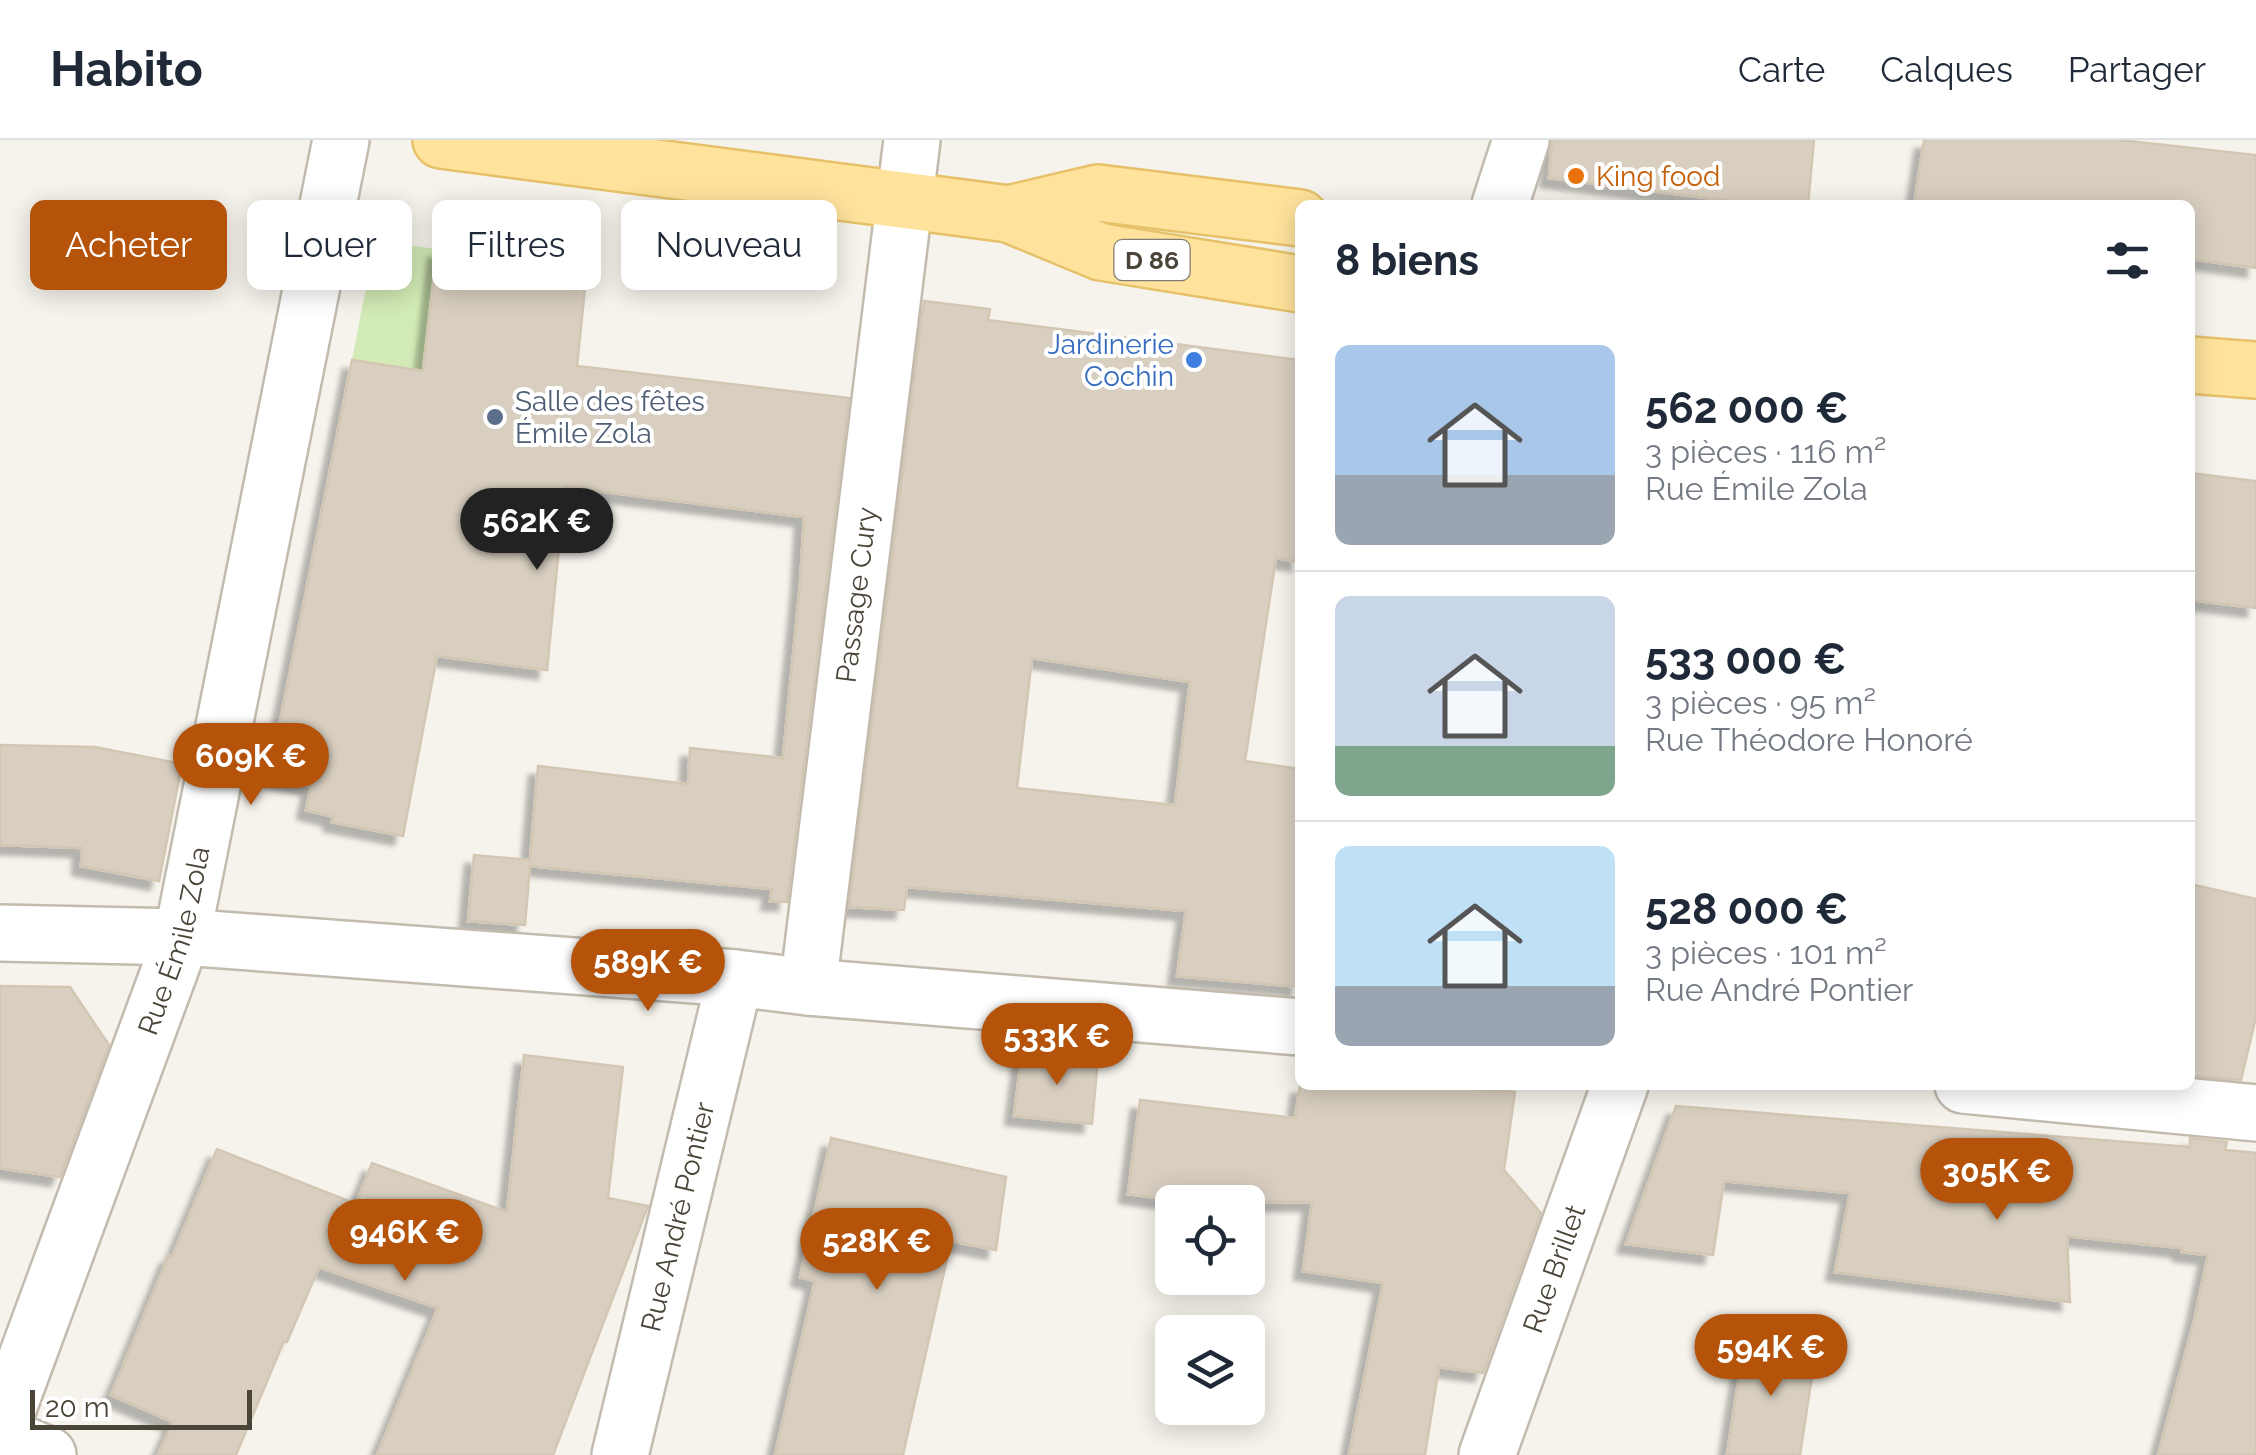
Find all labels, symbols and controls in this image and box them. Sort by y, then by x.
text: Habito [50,41,203,97]
text: Carte [1738,49,1825,90]
text: Calques [1880,49,2013,90]
text: Partager [2068,49,2206,90]
place label: King food [1596,160,1720,193]
marker: King food [1565,165,1587,187]
chip: Acheter [30,200,227,290]
chip: Louer [247,200,412,290]
chip: Filtres [432,200,601,290]
chip: Nouveau [621,200,837,290]
icon: filters [2100,233,2155,288]
text: 8 biens [1335,236,1479,285]
road number: D 86 [1114,240,1190,280]
place label: Jardinerie Cochin [1047,328,1174,393]
marker: Jardinerie Cochin [1183,349,1205,371]
text: 562 000 € [1645,384,1849,433]
place label: Salle des fêtes Émile Zola [515,385,705,450]
icon: home [1415,385,1535,505]
marker: Salle des fêtes Émile Zola [484,406,506,428]
text: 3 pièces · 116 m² [1645,433,1886,470]
text: Rue Émile Zola [1645,470,1868,507]
pin: 562K € [456,488,618,573]
text: 562K € [482,502,592,539]
street label: Passage Cury [829,505,884,685]
text: 533 000 € [1645,635,1846,684]
icon: home [1415,636,1535,756]
text: 3 pièces · 95 m² [1645,684,1876,721]
text: Rue Théodore Honoré [1645,721,1973,758]
pin: 609K € [170,723,332,808]
text: 609K € [195,737,307,774]
street label: Rue Émile Zola [131,844,217,1040]
text: 528 000 € [1645,885,1848,934]
icon: home [1415,886,1535,1006]
pin: 589K € [567,929,729,1014]
text: 3 pièces · 101 m² [1645,934,1887,971]
text: 589K € [593,943,703,980]
text: Rue André Pontier [1645,971,1913,1008]
pin: 533K € [976,1003,1138,1088]
text: 533K € [1003,1017,1111,1054]
street label: Rue André Pontier [634,1099,722,1335]
pin: 305K € [1916,1138,2078,1223]
text: 305K € [1942,1152,2052,1189]
map controls [1155,1185,1265,1425]
button: locate [1155,1185,1265,1295]
pin: 946K € [324,1199,486,1284]
street label: Rue Brillet [1516,1200,1593,1337]
pin: 528K € [796,1208,958,1293]
text: 946K € [350,1213,460,1250]
text: 528K € [822,1222,932,1259]
pin: 594K € [1690,1314,1852,1399]
button: layers [1155,1315,1265,1425]
text: 594K € [1716,1328,1826,1365]
scale bar [30,1385,252,1430]
text: 20 m [45,1391,110,1424]

